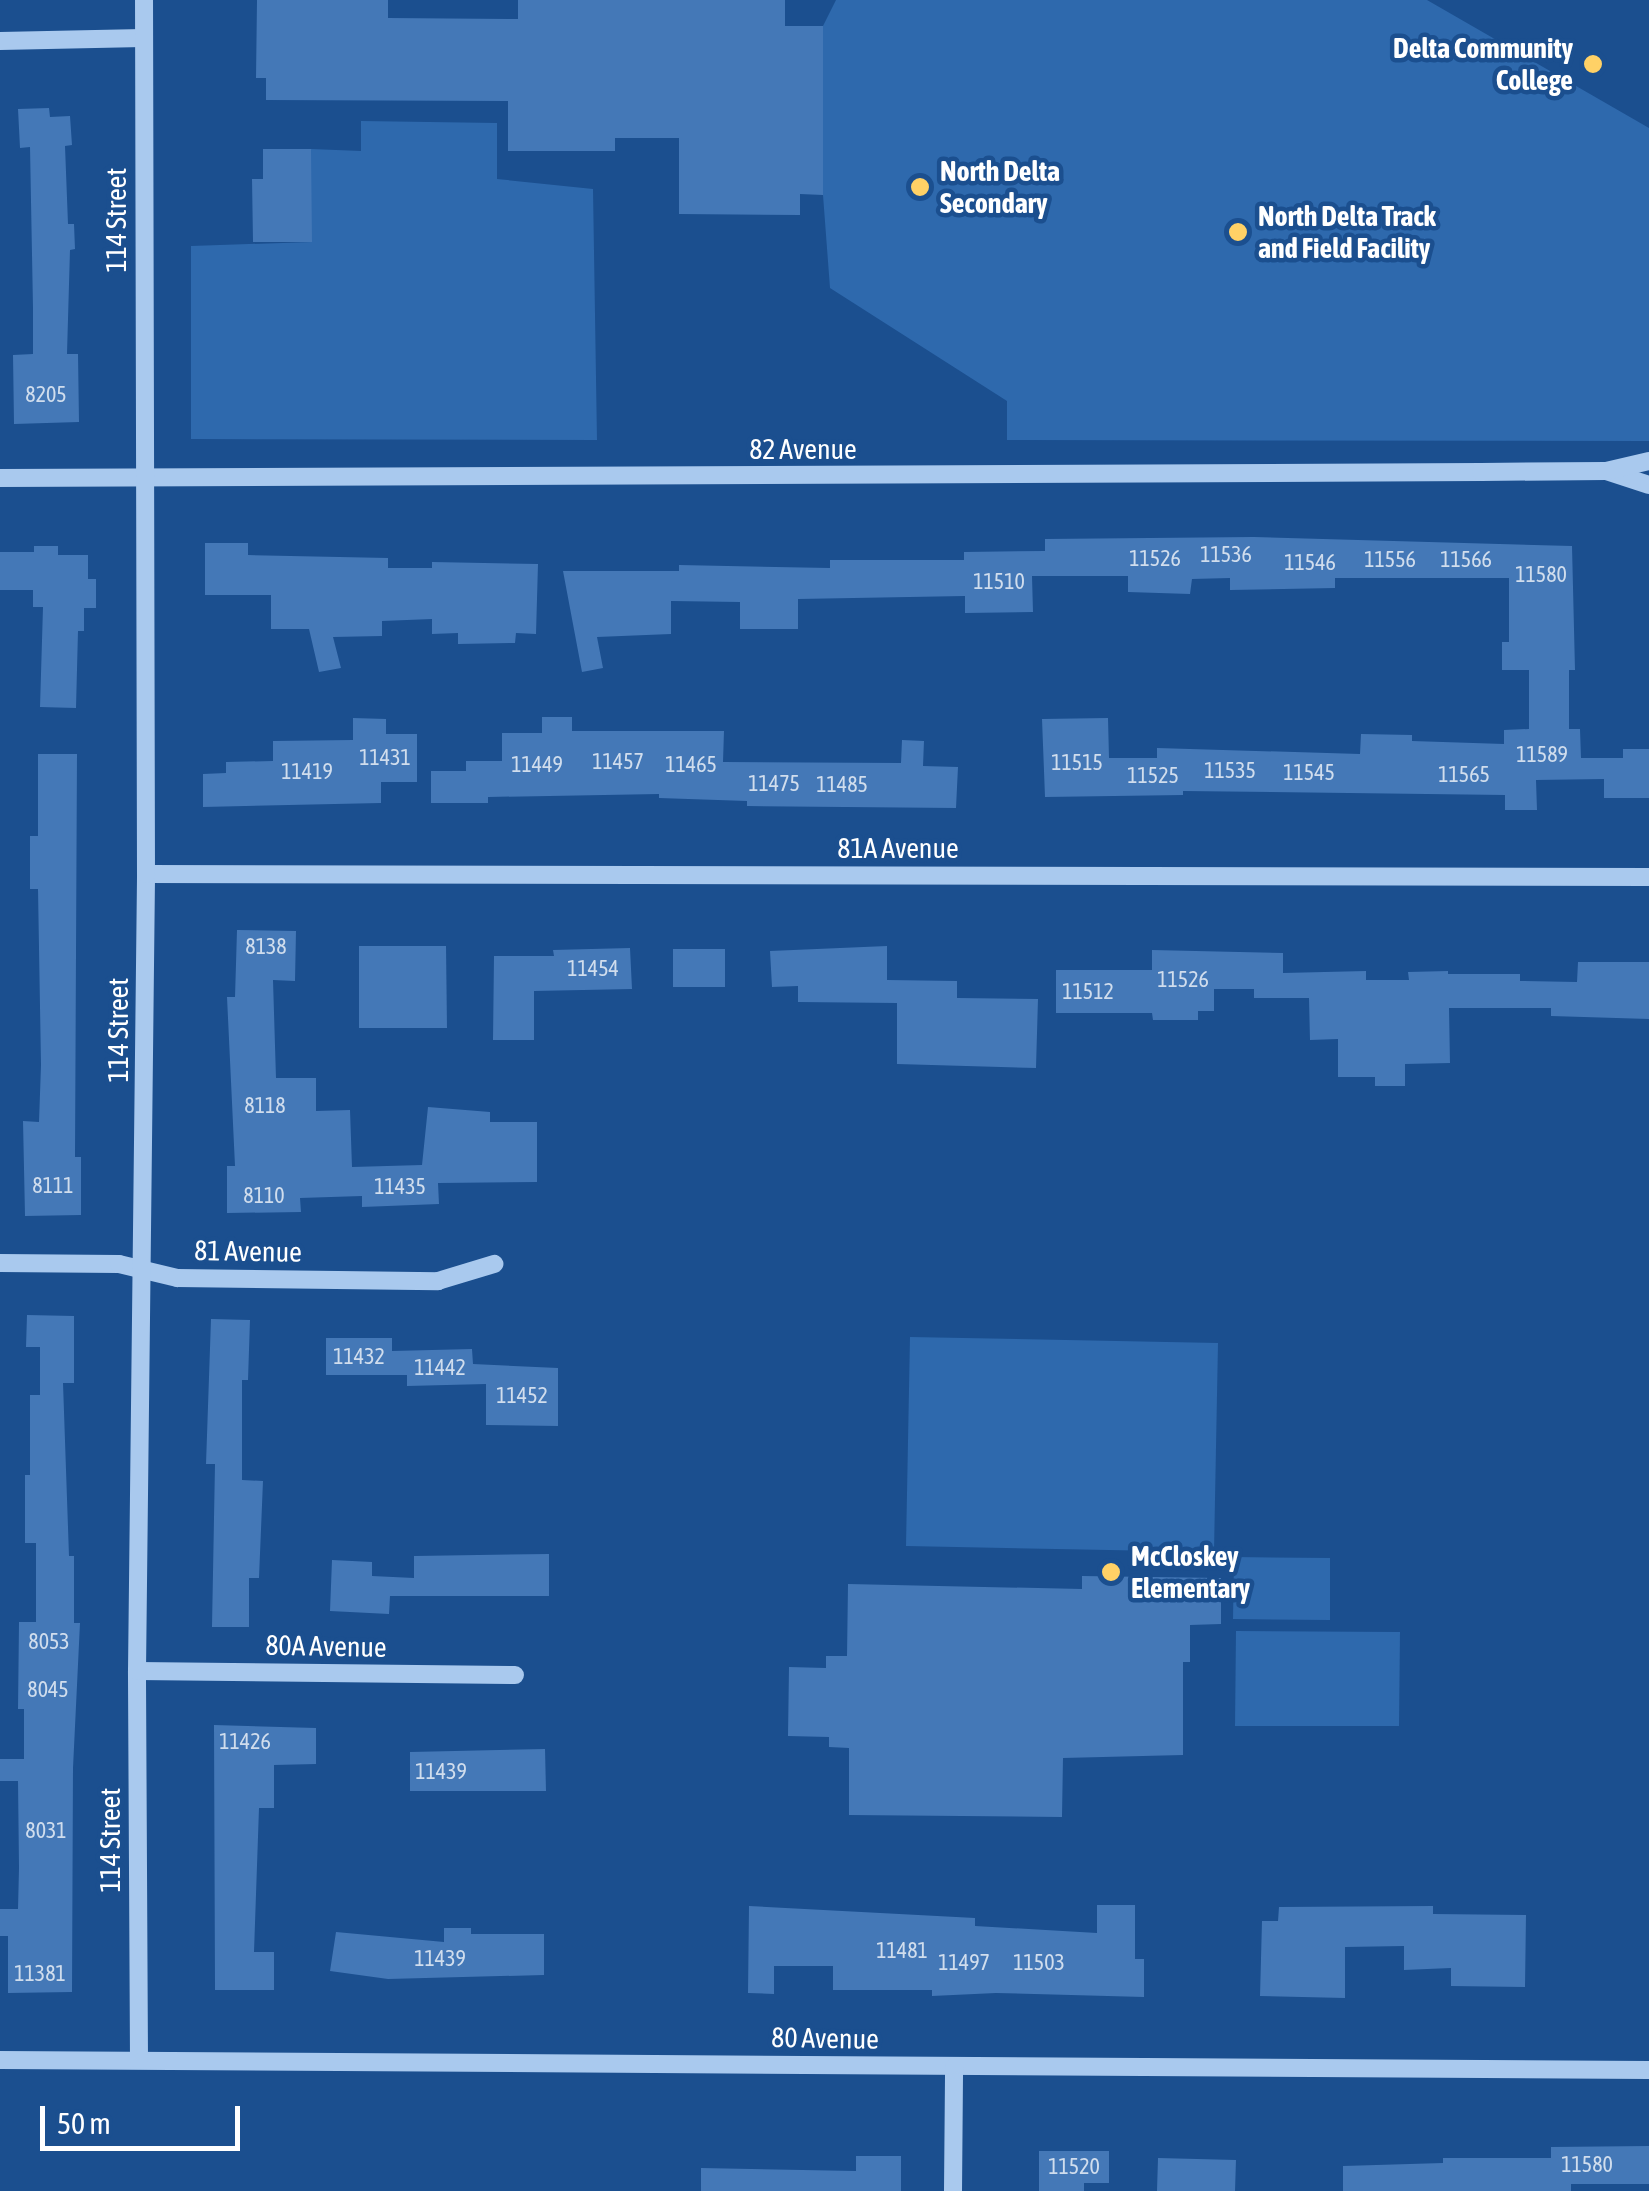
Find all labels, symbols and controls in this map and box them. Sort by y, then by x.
place label: Delta Community College [1393,31,1573,97]
marker: Delta Community College [1582,53,1604,75]
place label: North Delta Secondary [940,154,1060,220]
street label: 114 Street [99,168,133,272]
marker: North Delta Secondary [909,176,931,198]
place label: North Delta Track and Field Facility [1258,199,1436,265]
marker: North Delta Track and Field Facility [1227,221,1249,243]
house number: 8205 [25,382,67,408]
street label: 82 Avenue [749,432,857,466]
house number: 11536 [1200,542,1252,568]
house number: 11526 [1129,546,1181,572]
house number: 11556 [1364,547,1416,573]
house number: 11566 [1440,547,1492,573]
house number: 11546 [1284,550,1336,576]
house number: 11580 [1515,562,1567,588]
house number: 11510 [973,569,1025,595]
house number: 11589 [1516,742,1568,768]
house number: 11431 [359,745,411,771]
house number: 11457 [592,749,644,775]
house number: 11515 [1051,750,1103,776]
house number: 11449 [511,752,563,778]
house number: 11465 [665,752,717,778]
house number: 11535 [1204,758,1256,784]
house number: 11419 [281,759,333,785]
house number: 11545 [1283,760,1335,786]
house number: 11565 [1438,762,1490,788]
house number: 11525 [1127,763,1179,789]
house number: 11475 [748,771,800,797]
house number: 11485 [816,772,868,798]
street label: 81A Avenue [837,831,959,865]
house number: 8138 [245,934,287,960]
house number: 11454 [567,956,619,982]
house number: 11526 [1157,967,1209,993]
street label: 114 Street [101,978,135,1082]
house number: 11512 [1062,979,1114,1005]
house number: 8118 [244,1093,286,1119]
house number: 8111 [32,1173,74,1199]
house number: 11435 [374,1174,426,1200]
house number: 8110 [243,1183,285,1209]
street label: 81 Avenue [194,1233,302,1269]
house number: 11432 [333,1344,385,1370]
house number: 11442 [414,1355,466,1381]
house number: 11452 [496,1383,548,1409]
place label: McCloskey Elementary [1131,1539,1250,1605]
marker: McCloskey Elementary [1100,1561,1122,1583]
street label: 80A Avenue [265,1628,387,1664]
house number: 8053 [28,1629,70,1655]
house number: 8045 [27,1677,69,1703]
house number: 11426 [219,1729,271,1755]
house number: 11439 [415,1759,467,1785]
street label: 114 Street [93,1788,127,1892]
house number: 8031 [25,1818,67,1844]
house number: 11481 [876,1938,928,1964]
house number: 11439 [414,1946,466,1972]
house number: 11497 [938,1950,990,1976]
house number: 11503 [1013,1950,1065,1976]
house number: 11381 [14,1961,66,1987]
street label: 80 Avenue [771,2020,879,2056]
scale bar [45,2086,245,2148]
text: 50 m [57,2106,111,2140]
house number: 11580 [1561,2152,1613,2178]
house number: 11520 [1048,2154,1100,2180]

